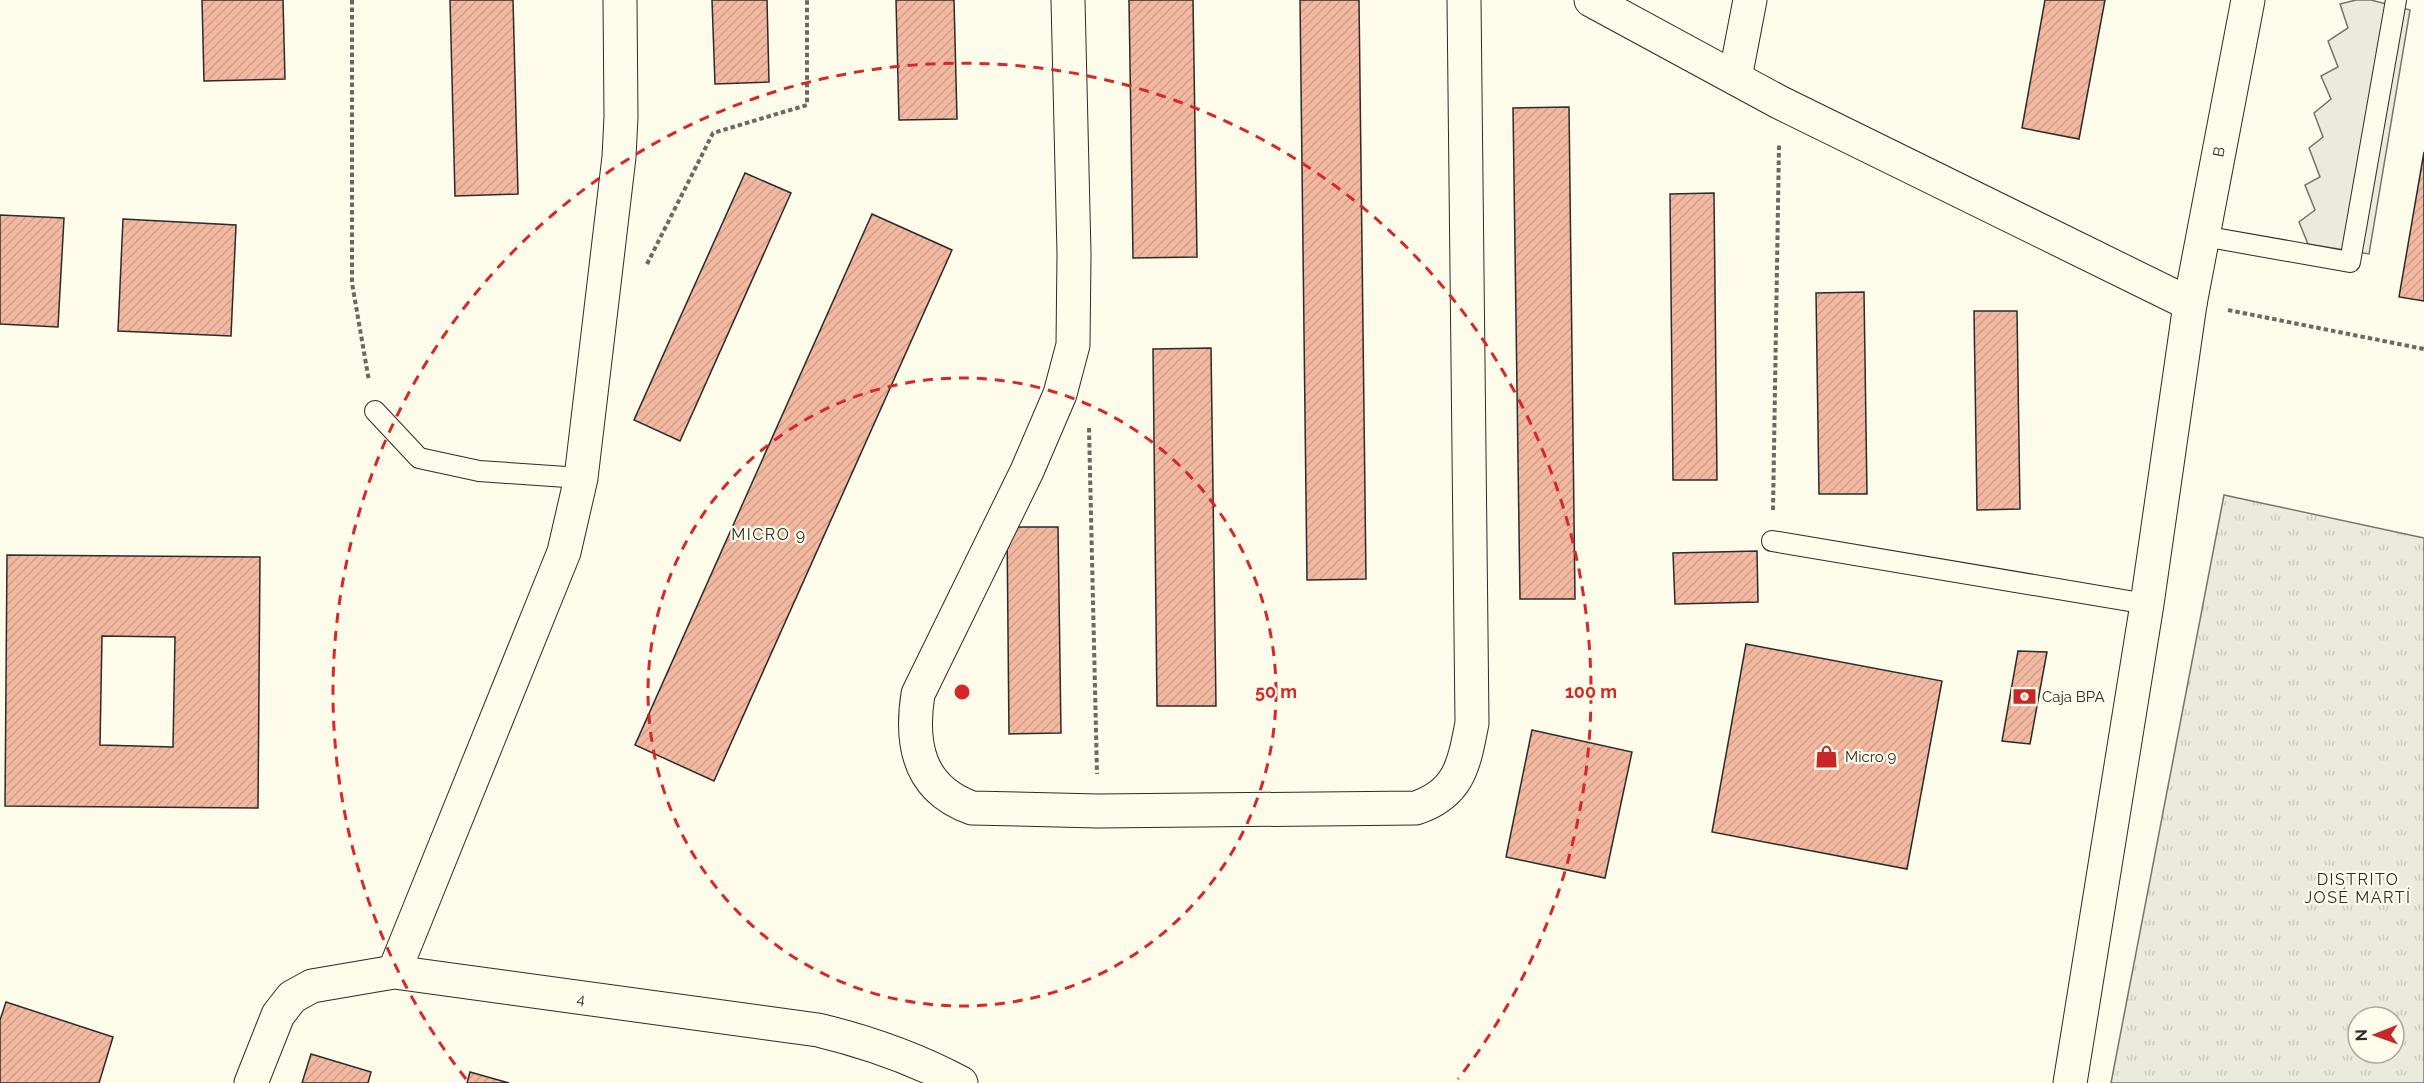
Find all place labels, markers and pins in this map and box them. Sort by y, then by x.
centre of rings [952,682,972,702]
bank icon: Caja BPA [2011,684,2037,710]
place label: Caja BPA [2042,688,2105,706]
shop icon: Micro 9 [1814,744,1840,770]
place label: Micro 9 [1845,748,1896,766]

